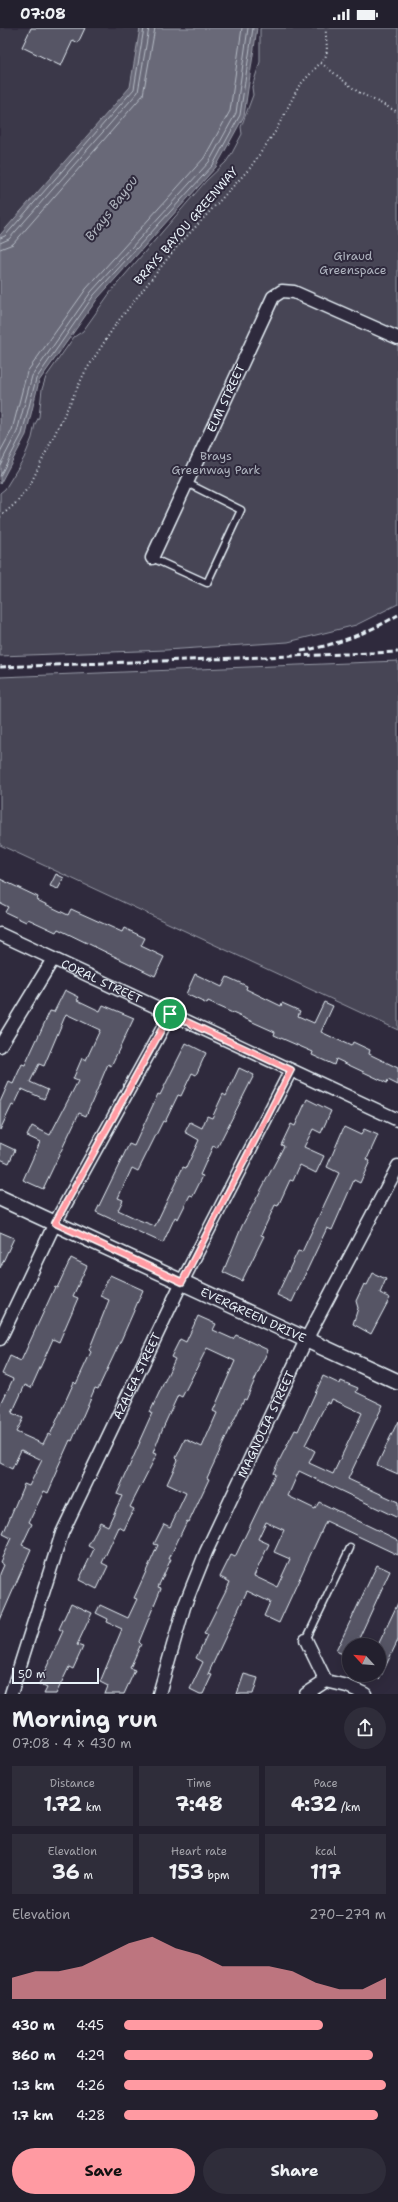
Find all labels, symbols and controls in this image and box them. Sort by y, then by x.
text: 07:08 [20,4,66,24]
street label: BRAYS BAYOU GREENWAY [130,163,242,288]
water label: Brays Bayou [81,172,142,244]
park label: Giraud Greenspace [319,248,387,278]
street label: ELM STREET [203,361,249,435]
park label: Brays Greenway Park [172,448,261,478]
street label: CORAL STREET [59,956,145,1007]
pin [153,997,187,1031]
icon: arrive [159,1003,181,1025]
street label: EVERGREEN DRIVE [198,1284,309,1346]
street label: AZALEA STREET [110,1329,165,1422]
street label: MAGNOLIA STREET [234,1368,299,1480]
north arrow [342,1638,386,1682]
map controls [342,1638,386,1682]
scale bar [12,1666,99,1685]
text: 50 m [18,1667,46,1682]
text: Morning run [12,1705,157,1734]
button: share [344,1707,386,1749]
text: 07:08 · 4 × 430 m [12,1735,132,1752]
text: Distance [50,1776,95,1791]
text: Time [186,1776,212,1791]
text: Pace [314,1776,338,1791]
text: 1.72 [43,1791,82,1817]
text: 7:48 [175,1791,223,1817]
text: 4:32 [291,1791,337,1817]
text: km [82,1800,101,1815]
text: /km [337,1800,361,1815]
text: Elevation [48,1844,97,1859]
text: Heart rate [171,1844,227,1859]
text: kcal [315,1844,336,1859]
text: 36 [52,1859,80,1885]
text: 153 [168,1859,204,1885]
text: 117 [310,1859,341,1885]
text: m [80,1868,93,1883]
text: bpm [204,1868,230,1883]
text: Elevation [12,1906,70,1923]
text: 270–279 m [309,1906,386,1923]
text: 430 m [12,2017,55,2034]
text: 4:45 [76,2017,104,2034]
text: 860 m [12,2047,56,2064]
text: 4:29 [76,2047,105,2064]
text: 1.3 km [12,2077,55,2094]
text: 4:26 [76,2077,105,2094]
text: 1.7 km [12,2107,53,2124]
text: 4:28 [76,2107,105,2124]
button: Save [12,2148,195,2194]
button: Share [203,2148,386,2194]

